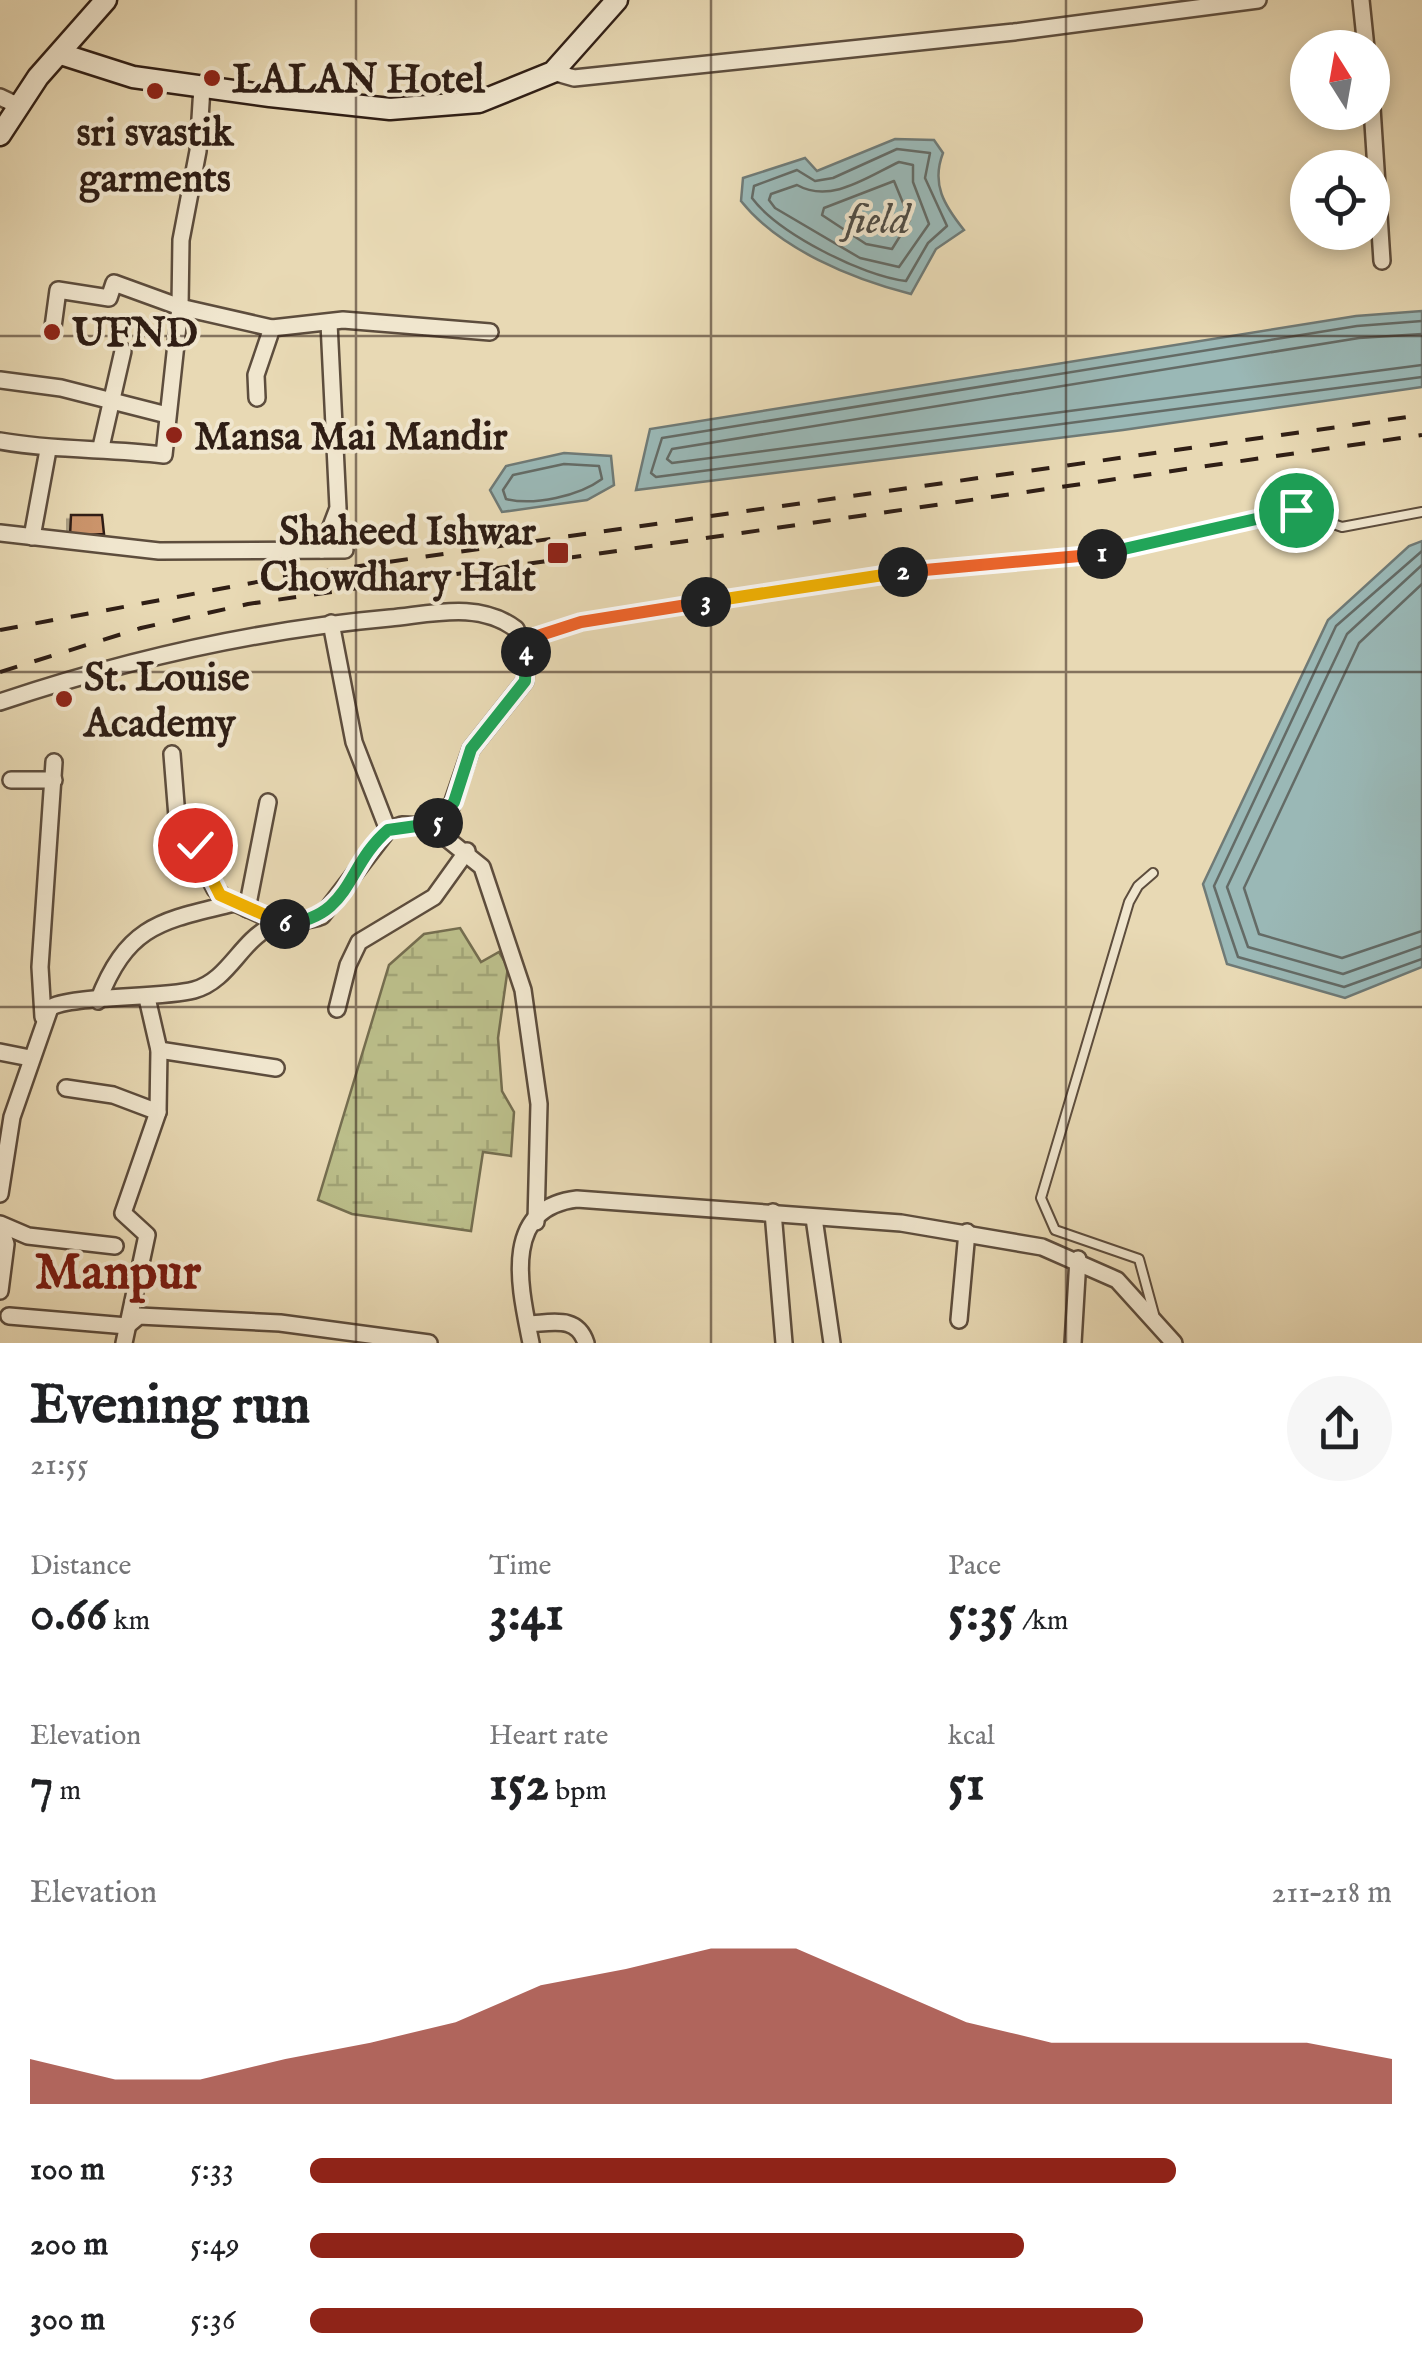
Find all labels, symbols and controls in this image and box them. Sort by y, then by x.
north arrow [1290,30,1390,130]
map controls [1290,30,1390,250]
place label: LALAN Hotel [232,56,486,107]
marker: LALAN Hotel [201,67,223,89]
marker: sri svastik garments [144,80,166,102]
place label: sri svastik garments [76,109,235,206]
button: locate [1290,150,1390,250]
water label: field [838,195,913,248]
place label: UFND [72,310,198,361]
marker: UFND [41,321,63,343]
place label: Mansa Mai Mandir [194,413,508,464]
marker: Mansa Mai Mandir [163,424,185,446]
pin [1254,468,1339,553]
icon: arrive [1269,483,1324,538]
place label: Shaheed Ishwar Chowdhary Halt [260,508,536,605]
pin: 1 [1077,529,1127,579]
text: 1 [1097,536,1107,571]
marker: Shaheed Ishwar Chowdhary Halt [545,540,571,566]
pin: 2 [878,547,928,597]
text: 2 [896,554,910,589]
pin: 3 [681,577,731,627]
text: 3 [701,584,711,619]
pin: 4 [501,627,551,677]
text: 4 [519,634,533,669]
place label: St. Louise Academy [82,654,250,751]
marker: St. Louise Academy [53,688,75,710]
pin: 5 [413,798,463,848]
pin [153,803,238,888]
text: 5 [433,805,443,840]
icon: check [168,818,223,873]
pin: 6 [260,899,310,949]
text: 6 [279,906,291,941]
district label: Manpur [35,1243,202,1306]
text: Evening run [30,1372,310,1442]
button: share [1287,1376,1392,1481]
text: 21:55 [30,1445,89,1486]
text: Distance [30,1549,131,1584]
text: Time [489,1549,551,1584]
text: Pace [948,1549,1001,1584]
text: 0.66 [30,1584,107,1647]
text: 3:41 [489,1584,564,1647]
text: 5:35 [948,1584,1016,1647]
text: km [107,1604,150,1639]
text: /km [1016,1604,1068,1639]
text: Elevation [30,1719,141,1754]
text: Heart rate [489,1719,608,1754]
text: kcal [948,1719,995,1754]
text: 7 [30,1754,53,1817]
text: 152 [489,1754,549,1817]
text: 51 [948,1754,985,1817]
text: m [53,1774,81,1809]
text: bpm [549,1774,607,1809]
text: Elevation [30,1873,157,1914]
text: 211–218 m [1271,1873,1392,1914]
text: 100 m [30,2150,105,2191]
text: 5:33 [190,2150,234,2191]
text: 200 m [30,2225,108,2266]
text: 5:49 [190,2225,240,2266]
text: 300 m [30,2300,105,2341]
text: 5:36 [190,2300,235,2341]

